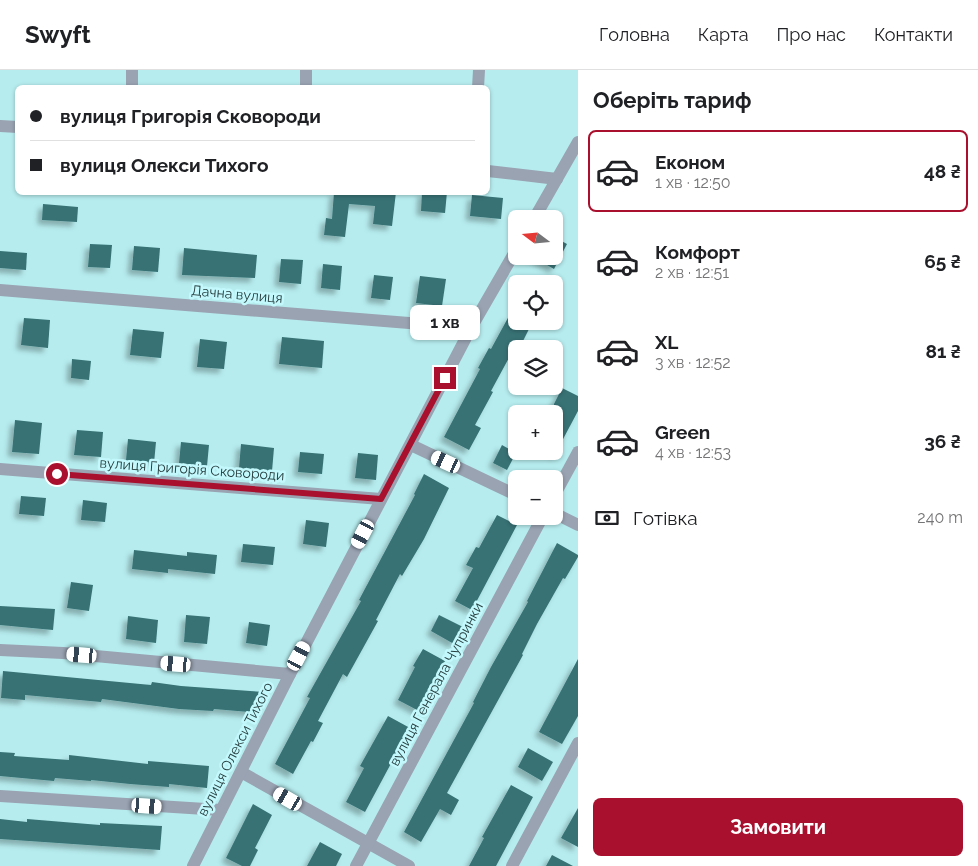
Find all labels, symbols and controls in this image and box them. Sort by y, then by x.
text: Swyft [25,20,91,49]
text: Головна [599,24,670,45]
text: Карта [698,24,749,45]
text: Про нас [777,24,846,45]
text: Контакти [874,24,953,45]
text: Оберіть тариф [593,87,751,113]
text: вулиця Григорія Сковороди [60,105,321,127]
icon: car [595,149,640,194]
text: Економ [655,151,725,173]
text: вулиця Олекси Тихого [60,154,268,176]
text: 48 ₴ [924,160,961,182]
text: 1 хв · 12:50 [655,173,730,192]
north arrow [508,210,562,265]
map controls [508,210,563,525]
icon: car [595,239,640,284]
text: Комфорт [655,241,740,263]
text: 65 ₴ [924,250,961,272]
text: 2 хв · 12:51 [655,263,729,282]
button: locate [508,275,563,330]
street label: Дачна вулиця [191,282,283,306]
callout: 1 хв [410,306,480,340]
text: 1 хв [430,313,460,332]
icon: car [595,329,640,374]
text: XL [655,331,678,353]
button: layers [508,340,563,395]
text: 81 ₴ [925,340,961,362]
text: 3 хв · 12:52 [655,353,731,372]
route end [434,367,456,389]
button: + [508,405,563,460]
icon: car [595,419,640,464]
text: Green [655,421,710,443]
text: 36 ₴ [924,430,961,452]
text: 4 хв · 12:53 [655,443,731,462]
car [429,449,462,475]
street label: вулиця Григорія Сковороди [99,455,285,483]
route start [46,463,68,485]
button: − [508,470,563,525]
icon: cash [593,504,621,532]
text: Готівка [633,507,698,529]
text: 240 m [917,508,963,527]
car [349,517,376,551]
street label: вулиця Генерала Чупринки [386,600,486,768]
car [285,639,312,673]
car [66,646,97,664]
car [160,655,191,673]
street label: вулиця Олекси Тихого [194,679,276,819]
car [271,785,304,813]
car [131,797,162,815]
button: Замовити [593,798,963,856]

